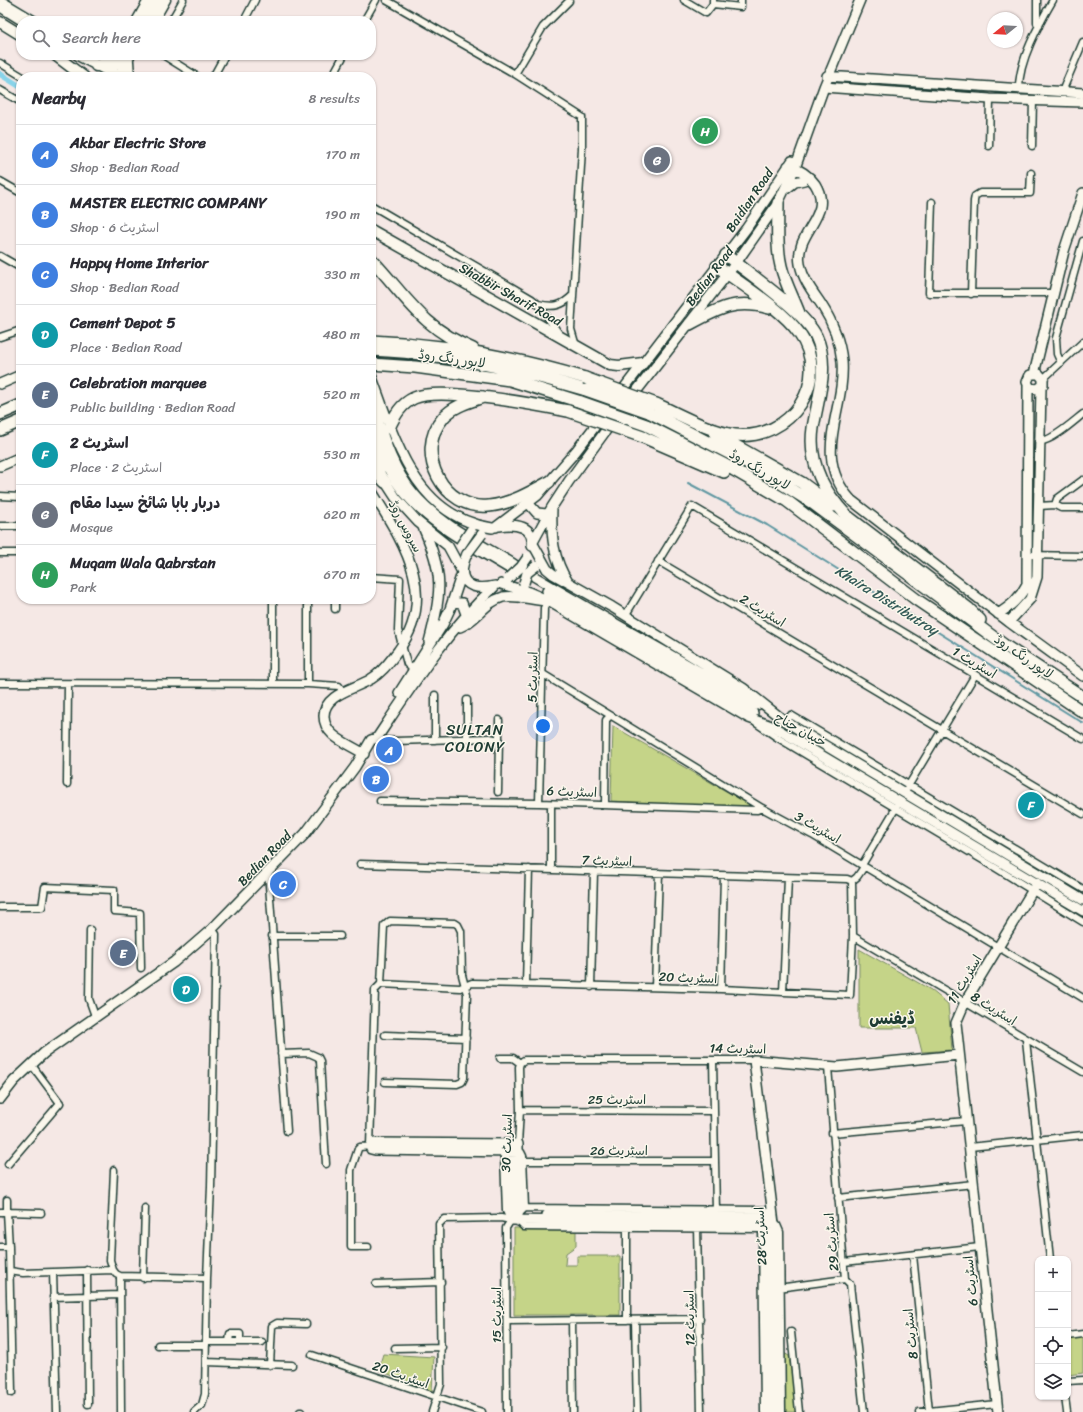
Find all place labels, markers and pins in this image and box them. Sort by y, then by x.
pin: H [692,116,718,146]
pin: G [644,145,670,175]
pin: A [376,735,402,765]
pin: B [363,764,389,794]
pin: F [1018,790,1044,820]
pin: C [270,869,296,899]
pin: E [110,938,136,968]
pin: D [173,974,199,1004]

